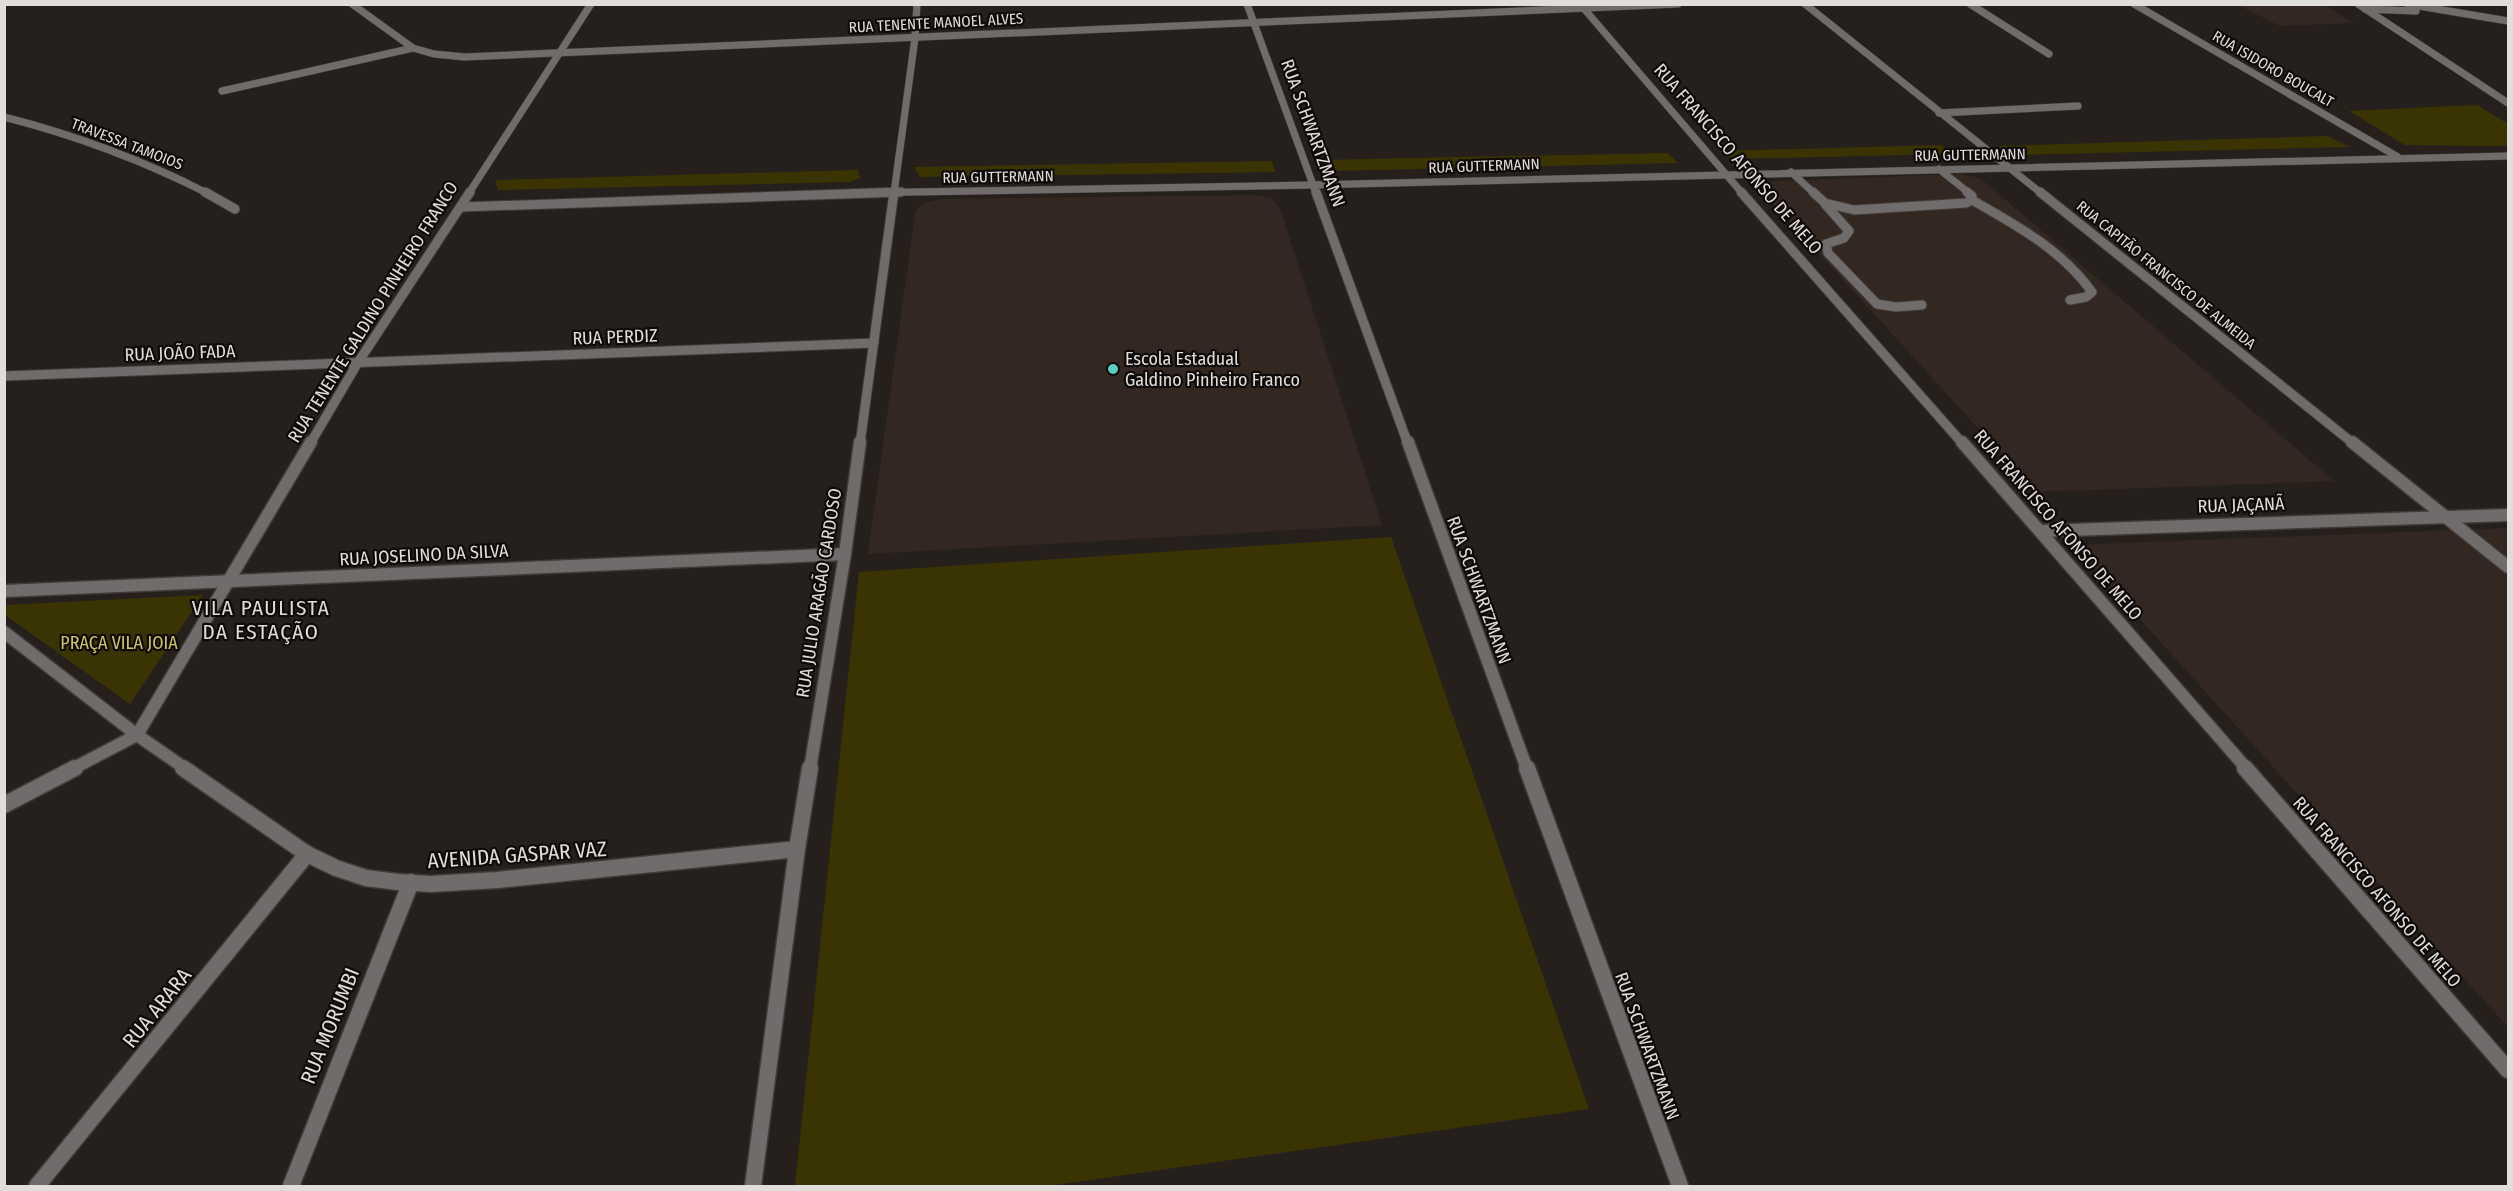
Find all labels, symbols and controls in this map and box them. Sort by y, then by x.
street label: RUA TENENTE MANOEL ALVES [848,9,1024,37]
street label: RUA ISIDORO BOUCALT [2209,27,2337,111]
street label: RUA SCHWARTZMANN [1276,56,1350,210]
street label: RUA FRANCISCO AFONSO DE MELO [1649,59,1827,259]
street label: TRAVESSA TAMOIOS [69,114,185,174]
street label: RUA GUTTERMANN [1914,145,2026,165]
street label: RUA GUTTERMANN [1428,155,1540,177]
street label: RUA GUTTERMANN [942,167,1054,187]
street label: RUA TENENTE GALDINO PINHEIRO FRANCO [283,177,463,447]
street label: RUA CAPITÃO FRANCISCO DE ALMEIDA [2073,197,2259,353]
street label: RUA PERDIZ [572,325,658,349]
street label: RUA JOÃO FADA [124,340,236,366]
place label: Escola Estadual Galdino Pinheiro Franco [1125,348,1300,391]
marker: Escola Estadual Galdino Pinheiro Franco [1106,362,1120,376]
street label: RUA FRANCISCO AFONSO DE MELO [1969,425,2147,625]
street label: RUA JULIO ARAGÃO CARDOSO [792,487,846,699]
street label: RUA JAÇANÃ [2197,492,2285,518]
street label: RUA SCHWARTZMANN [1442,513,1516,667]
street label: RUA JOSELINO DA SILVA [339,540,510,570]
district label: VILA PAULISTA DA ESTAÇÃO [192,595,330,645]
park label: PRAÇA VILA JOIA [60,632,178,654]
street label: RUA FRANCISCO AFONSO DE MELO [2288,792,2466,992]
street label: AVENIDA GASPAR VAZ [427,836,608,874]
street label: RUA ARARA [117,963,197,1053]
street label: RUA MORUMBI [295,964,365,1088]
street label: RUA SCHWARTZMANN [1610,969,1684,1123]

